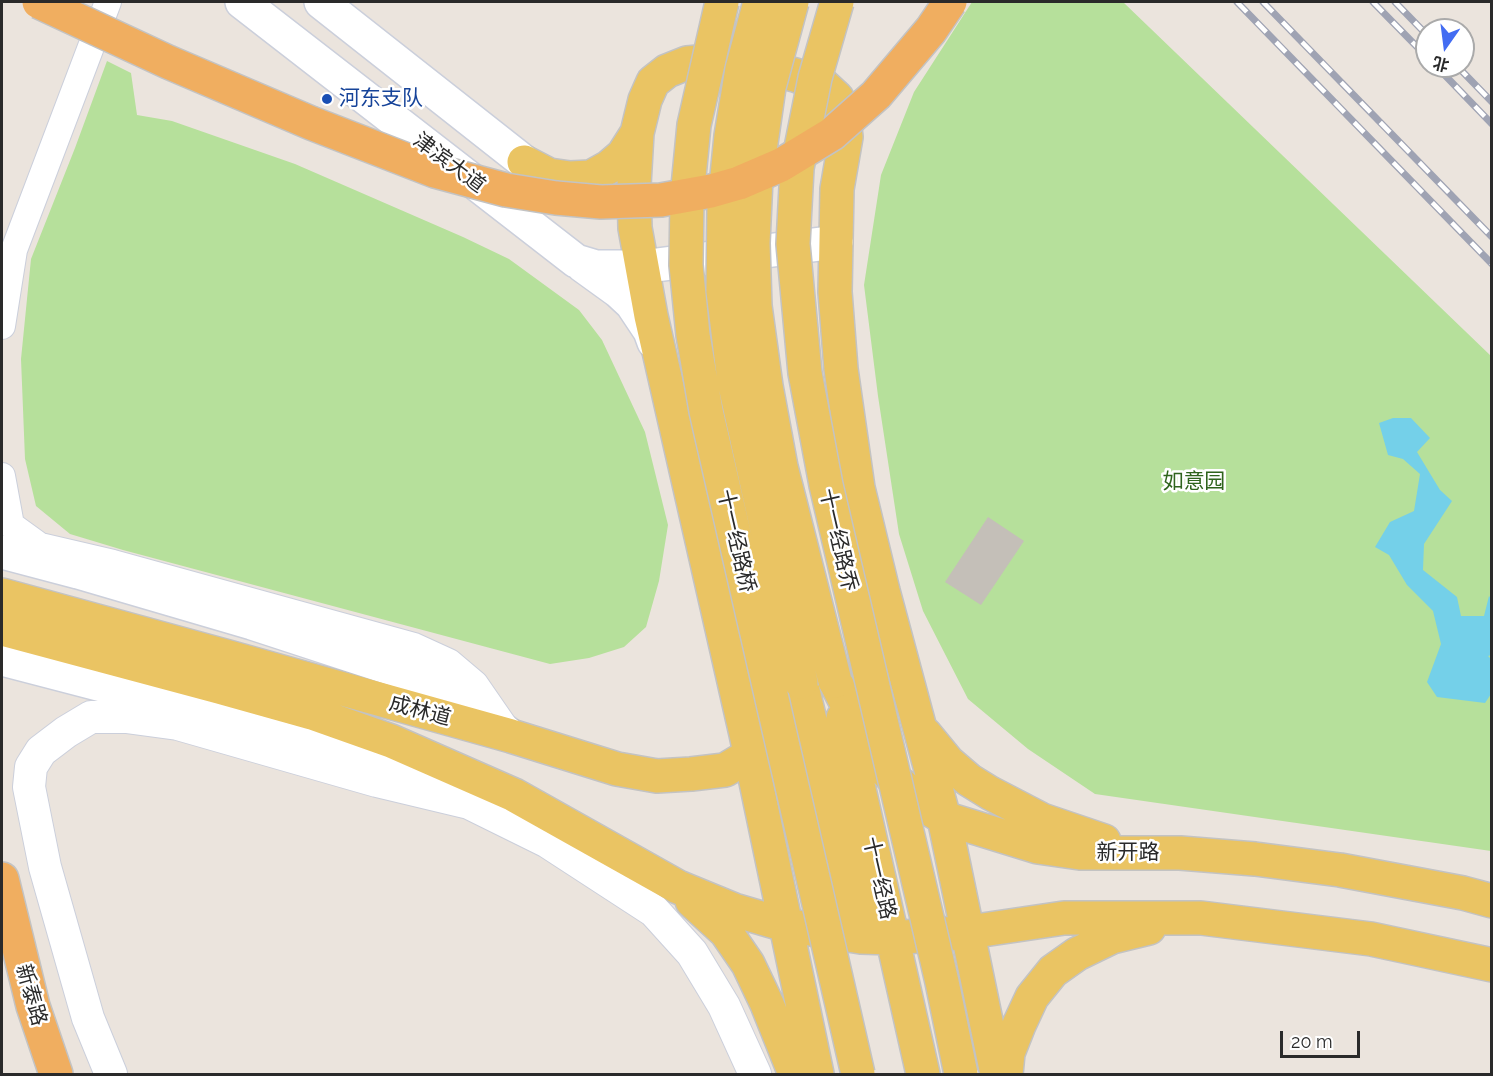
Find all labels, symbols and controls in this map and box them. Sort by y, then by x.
north arrow [1415,18,1475,78]
text: 北 [1431,53,1451,75]
place label: 河东支队 [339,86,423,112]
marker: 河东支队 [320,92,334,106]
street label: 津滨大道 [408,128,490,198]
park label: 如意园 [1163,469,1225,495]
street label: 十一经路乔 [814,486,862,594]
street label: 十一经路桥 [712,487,760,595]
street label: 成林道 [386,691,454,731]
street label: 十一经路 [857,834,901,922]
street label: 新开路 [1097,840,1159,866]
street label: 新泰路 [10,961,52,1029]
scale bar [1283,1019,1362,1057]
text: 20 m [1291,1031,1333,1052]

